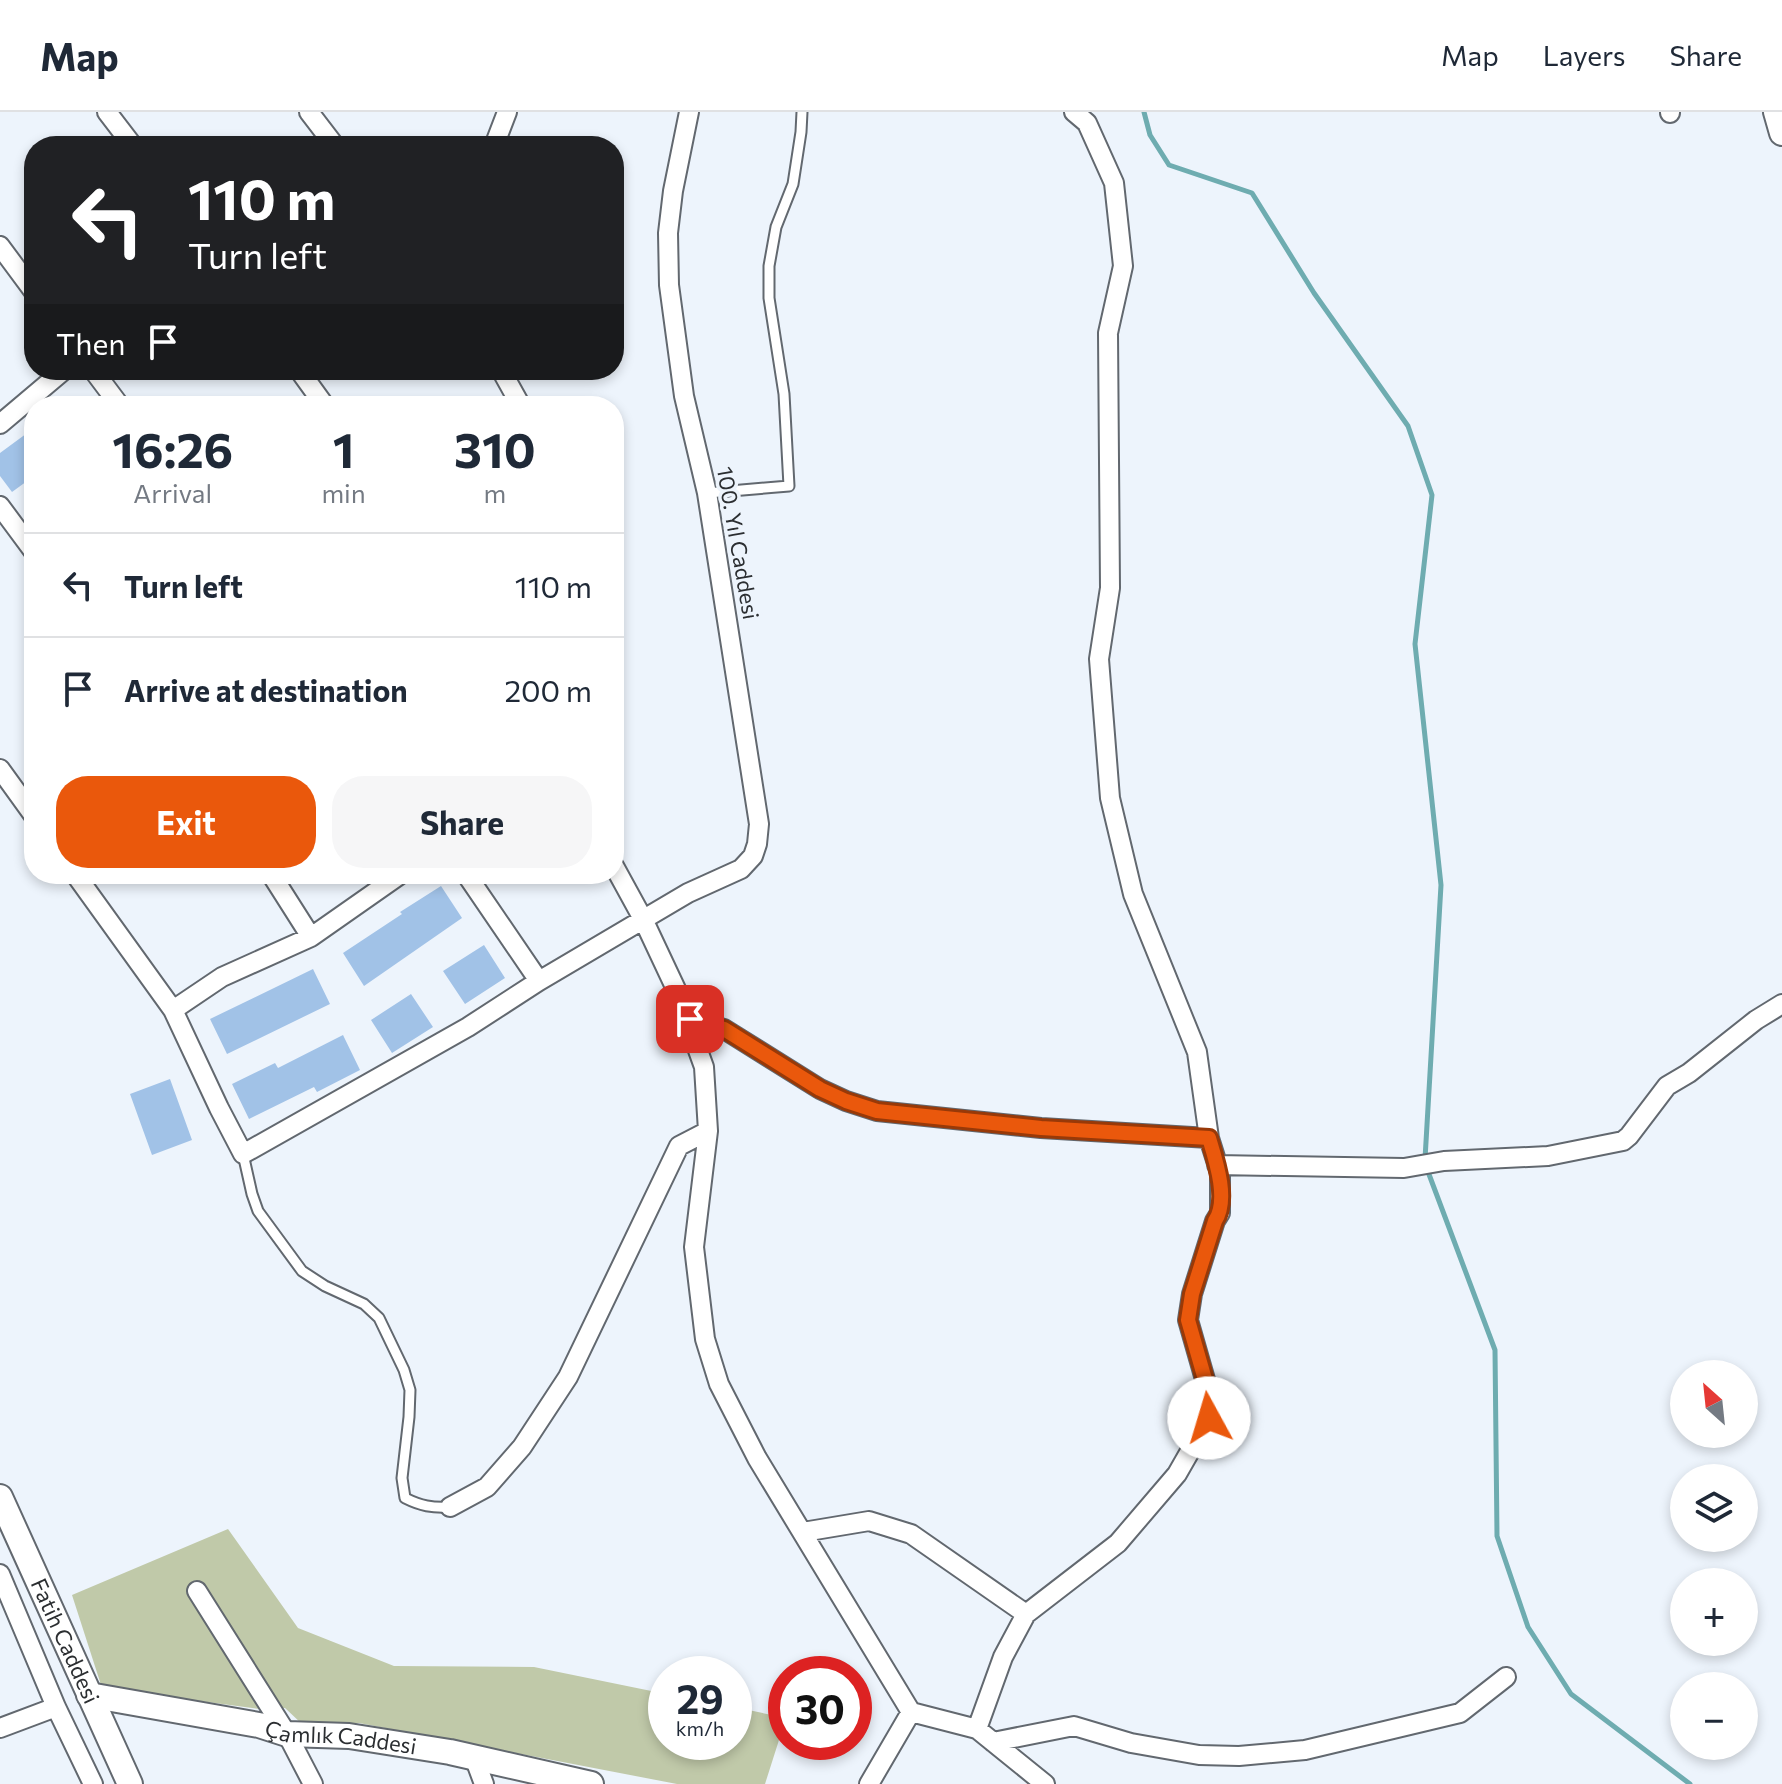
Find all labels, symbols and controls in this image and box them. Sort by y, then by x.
text: Map [40,32,119,79]
text: Map [1441,38,1499,72]
text: Layers [1543,38,1625,72]
text: Share [1669,38,1742,72]
text: 110 m [188,163,335,232]
icon: left [56,168,160,272]
text: Turn left [188,232,327,276]
icon: arrive [141,320,185,364]
text: Then [56,324,125,361]
text: 16:26 [112,419,233,478]
text: 1 [333,419,354,478]
text: 310 [454,419,536,478]
street label: 100. Yıl Caddesi [712,464,765,621]
text: Arrival [133,477,212,508]
text: min [321,477,366,508]
text: m [483,477,506,508]
icon: left [56,563,100,607]
text: Turn left [124,567,243,604]
text: 110 m [515,567,592,604]
icon: arrive [56,667,100,711]
text: Arrive at destination [124,671,408,708]
text: 200 m [504,671,592,708]
button: Exit [56,776,316,868]
button: Share [332,776,592,868]
pin [656,985,724,1053]
icon: arrive [668,997,712,1041]
north arrow [1670,1360,1758,1448]
map controls [1670,1360,1758,1760]
position arrow [1167,1376,1251,1460]
button: layers [1670,1464,1758,1552]
button: + [1670,1568,1758,1656]
street label: Fatih Caddesi [26,1574,106,1708]
speed limit sign: 30 [768,1656,872,1760]
button: − [1670,1672,1758,1760]
text: 29 [676,1673,724,1722]
street label: Çamlık Caddesi [262,1714,419,1760]
text: km/h [676,1716,724,1740]

